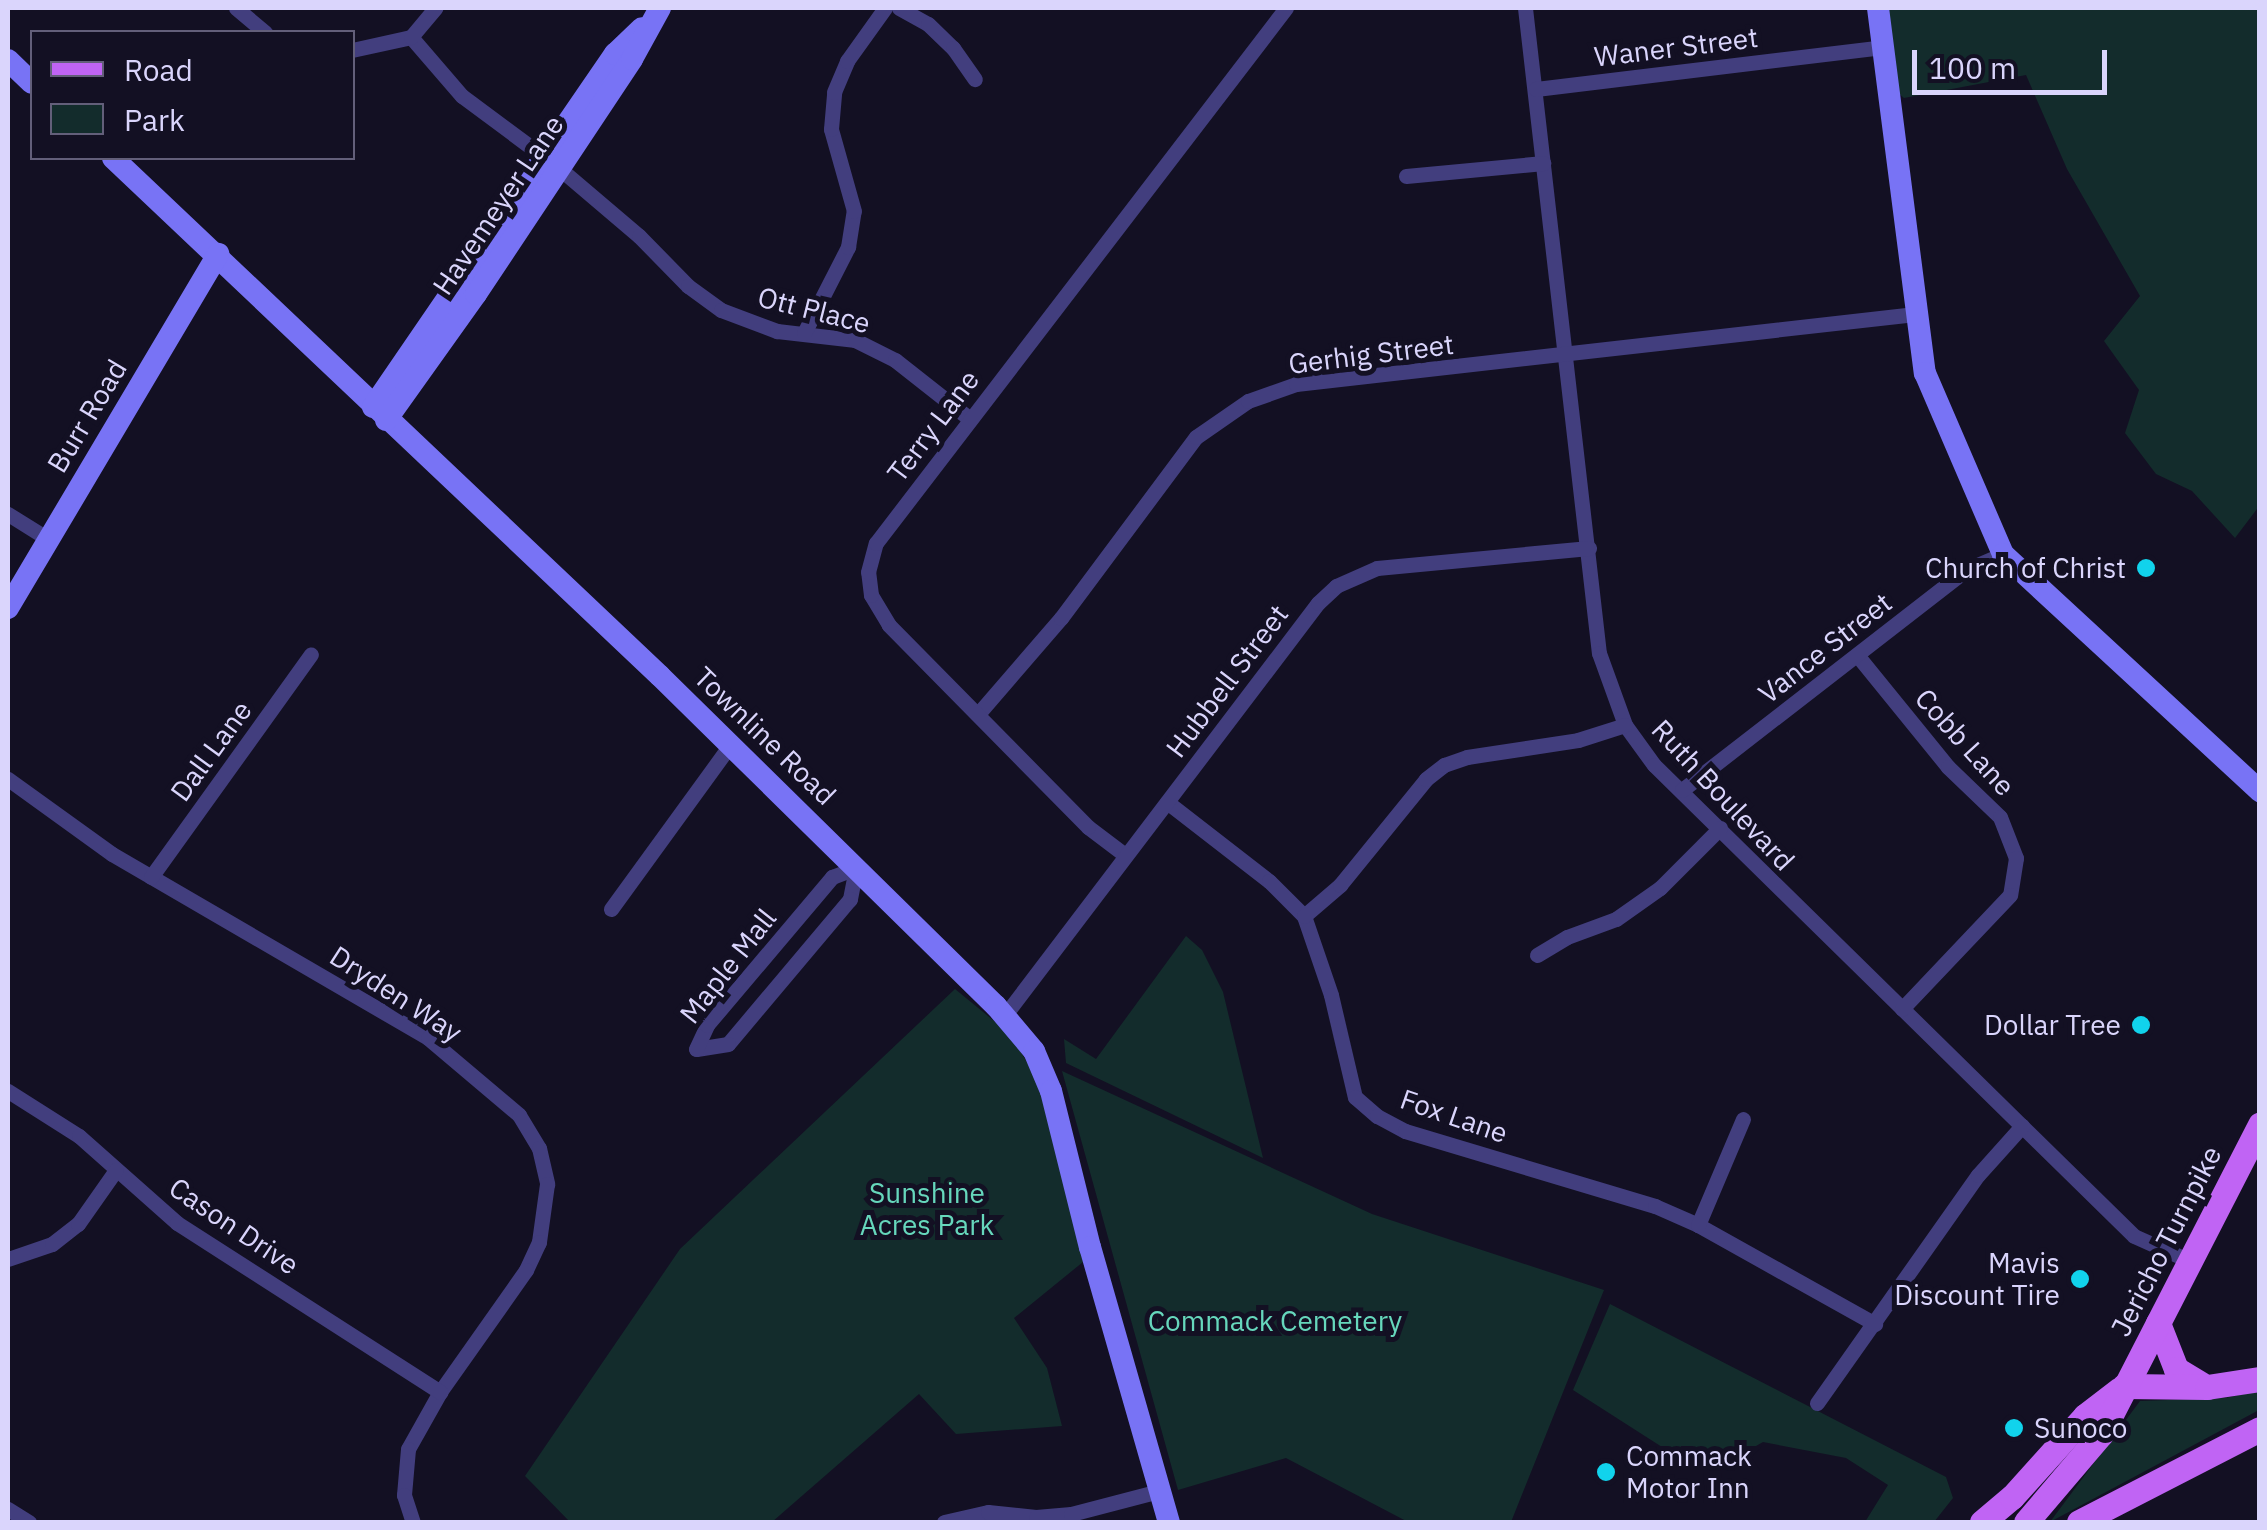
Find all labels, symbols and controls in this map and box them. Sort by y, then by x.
street label: Waner Street [1592,20,1760,74]
legend [30,30,355,160]
scale bar [1917,30,2112,92]
text: 100 m [1929,48,2016,87]
text: Road [124,50,193,89]
text: Park [124,100,185,139]
street label: Havemeyer Lane [426,109,570,301]
street label: Ott Place [754,280,874,340]
street label: Gerhig Street [1286,327,1456,381]
street label: Burr Road [40,353,134,479]
street label: Terry Lane [880,363,986,489]
place label: Church of Christ [1925,551,2126,585]
marker: Church of Christ [2135,557,2157,579]
street label: Vance Street [1752,586,1898,710]
street label: Hubbell Street [1159,598,1295,764]
street label: Townline Road [687,660,843,812]
street label: Cobb Lane [1908,682,2022,802]
street label: Dall Lane [163,694,259,808]
street label: Ruth Boulevard [1645,713,1801,877]
street label: Maple Mall [673,902,783,1030]
street label: Dryden Way [324,939,468,1049]
place label: Dollar Tree [1984,1008,2121,1042]
marker: Dollar Tree [2130,1014,2152,1036]
street label: Fox Lane [1396,1082,1512,1150]
street label: Jericho Turnpike [2104,1140,2228,1342]
street label: Cason Drive [163,1170,305,1282]
park label: Sunshine Acres Park [860,1176,994,1242]
place label: Mavis Discount Tire [1894,1246,2060,1312]
marker: Mavis Discount Tire [2069,1268,2091,1290]
park label: Commack Cemetery [1148,1304,1402,1338]
place label: Sunoco [2034,1411,2127,1445]
marker: Sunoco [2003,1417,2025,1439]
place label: Commack Motor Inn [1626,1439,1752,1505]
marker: Commack Motor Inn [1595,1461,1617,1483]

